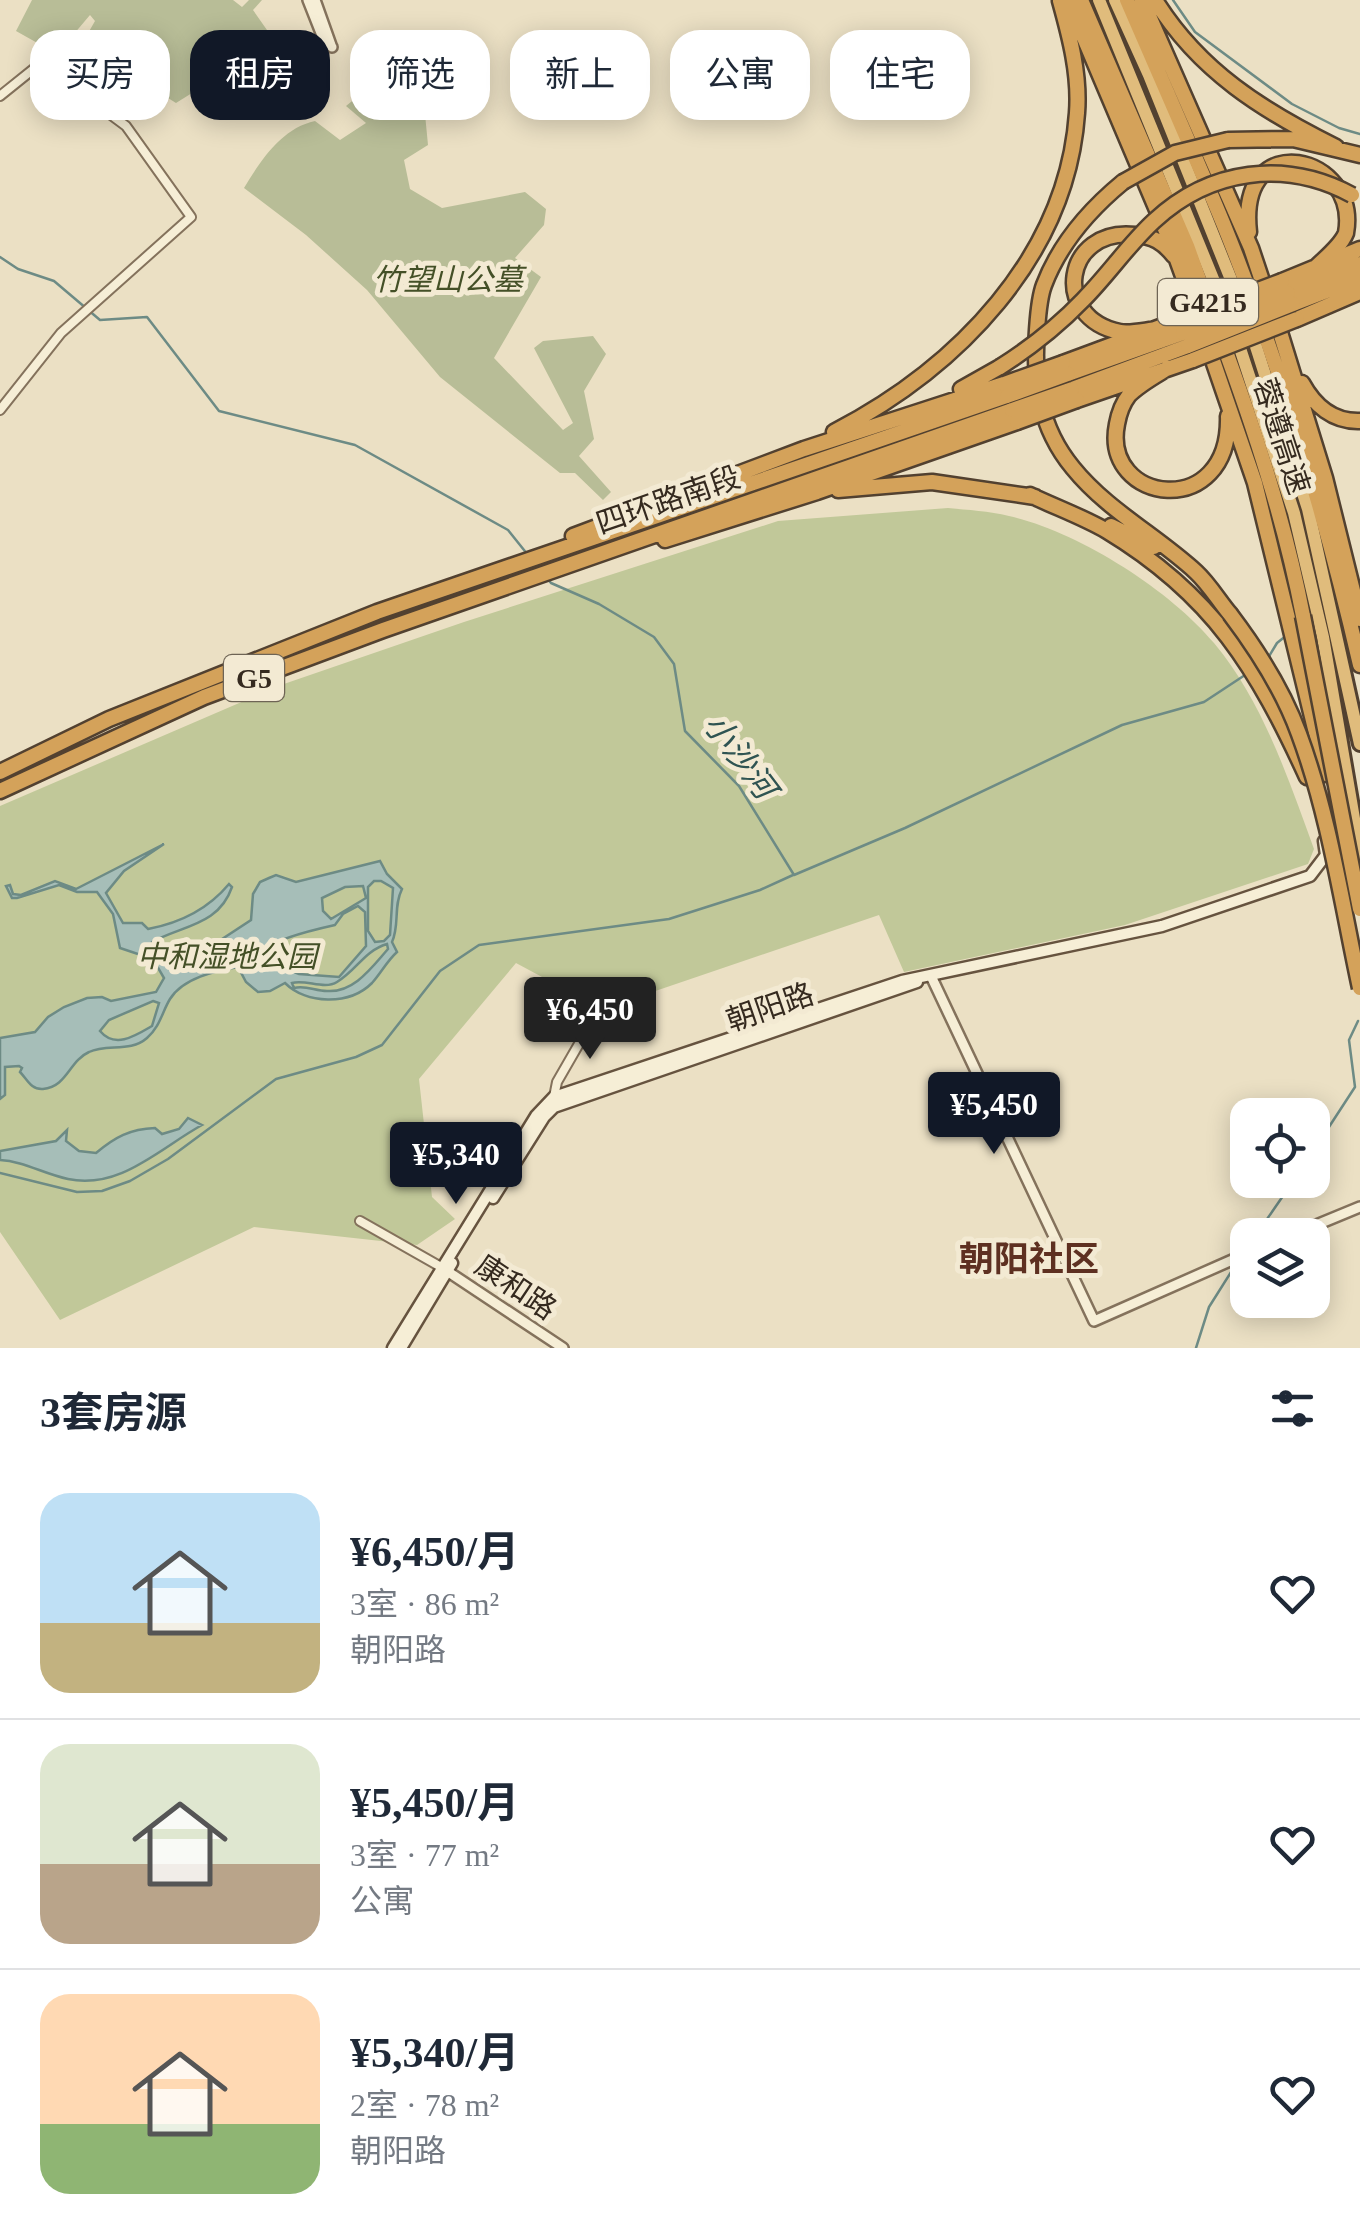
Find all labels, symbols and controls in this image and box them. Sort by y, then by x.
chip: 买房 [30,30,170,120]
chip: 租房 [190,30,330,120]
chip: 筛选 [350,30,490,120]
chip: 新上 [510,30,650,120]
chip: 公寓 [670,30,810,120]
chip: 住宅 [830,30,970,120]
park label: 竹望山公墓 [373,263,527,296]
road number: G4215 [1158,279,1258,325]
street label: 蓉遵高速 [1248,374,1316,498]
street label: 四环路南段 [592,460,744,540]
road number: G5 [224,655,284,701]
water label: 小沙河 [697,707,787,810]
park label: 中和湿地公园 [137,940,321,973]
pin: ¥6,450 [509,977,671,1062]
street label: 朝阳路 [722,977,818,1037]
text: ¥6,450 [546,991,634,1027]
pin: ¥5,450 [913,1072,1075,1157]
text: ¥5,450 [950,1086,1038,1122]
map controls [1230,1098,1330,1318]
button: locate [1230,1098,1330,1198]
pin: ¥5,340 [375,1122,537,1207]
text: ¥5,340 [412,1136,500,1172]
button: layers [1230,1218,1330,1318]
district label: 朝阳社区 [959,1240,1099,1279]
street label: 康和路 [469,1248,563,1326]
icon: filters [1265,1381,1320,1436]
text: 3套房源 [40,1390,187,1436]
text: ¥6,450/月 [350,1529,519,1575]
icon: home [120,1533,240,1653]
icon: heart [1265,1566,1320,1621]
text: 3室 · 86 m² [350,1586,499,1622]
text: 朝阳路 [350,1632,446,1668]
text: ¥5,450/月 [350,1780,519,1826]
icon: home [120,1784,240,1904]
icon: heart [1265,1817,1320,1872]
text: 3室 · 77 m² [350,1837,499,1873]
text: 公寓 [350,1883,414,1919]
text: ¥5,340/月 [350,2030,519,2076]
icon: home [120,2034,240,2154]
icon: heart [1265,2067,1320,2122]
text: 2室 · 78 m² [350,2087,499,2123]
text: 朝阳路 [350,2133,446,2169]

